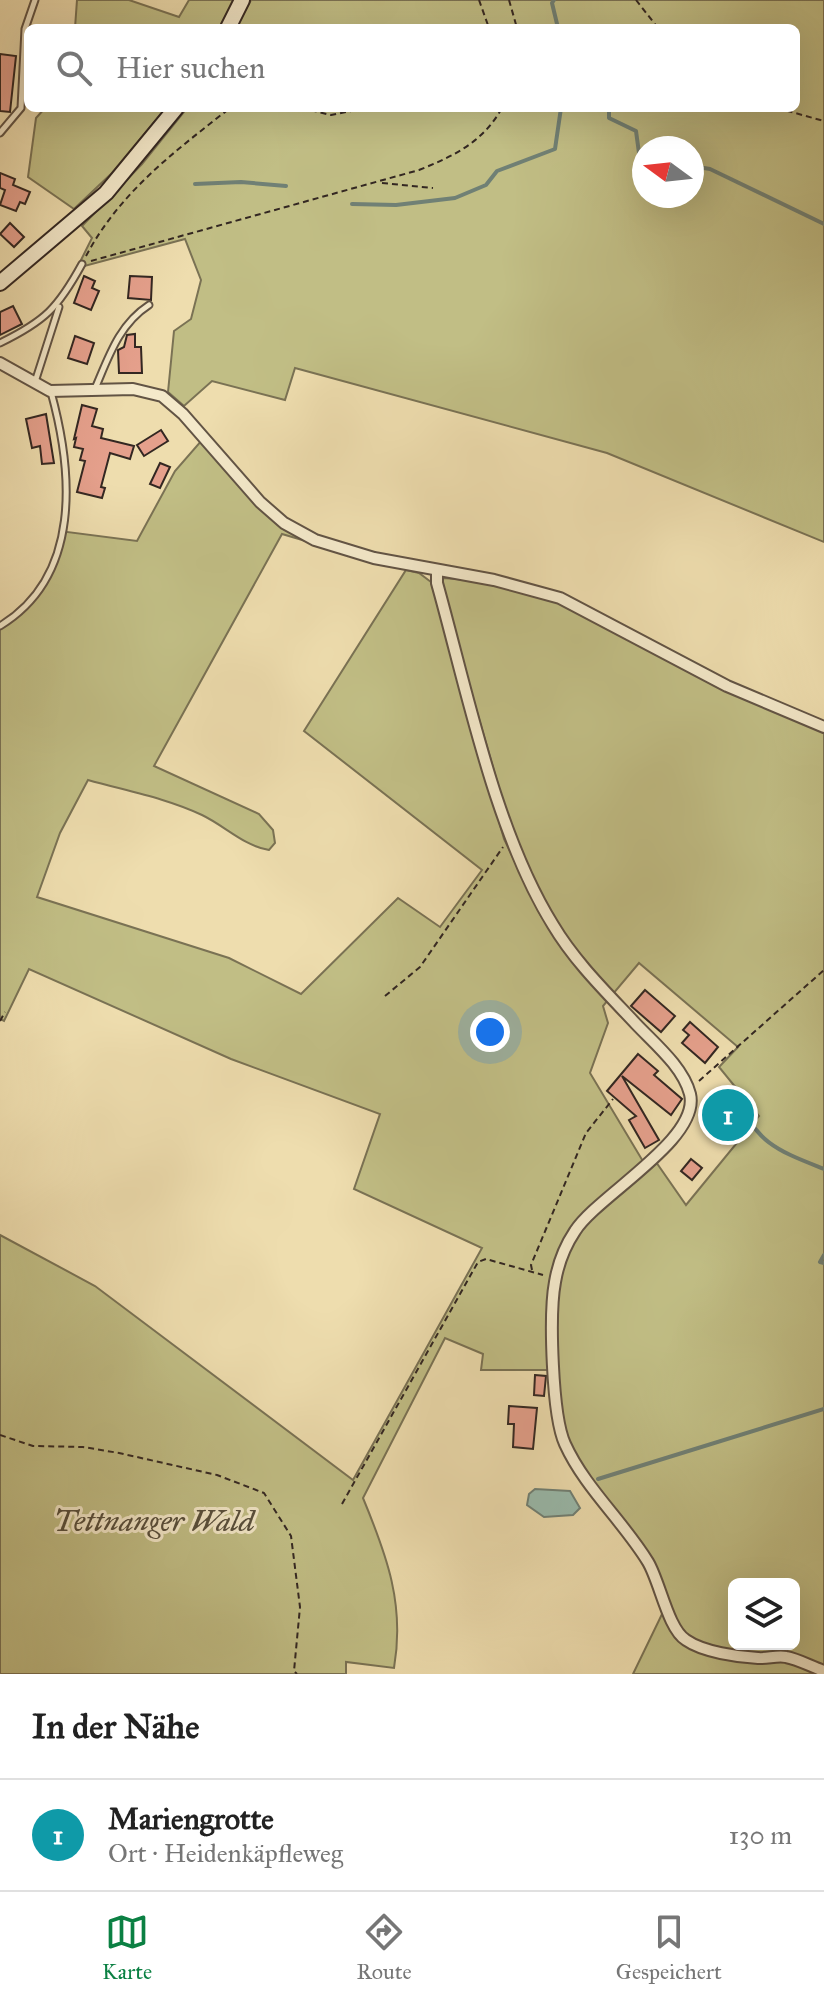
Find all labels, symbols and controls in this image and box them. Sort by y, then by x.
search box [24,24,800,112]
icon: search [52,46,96,90]
text: Hier suchen [116,50,265,86]
north arrow [632,136,704,208]
your location [470,1012,510,1052]
pin: 1 [702,1085,754,1145]
park label: Tettnanger Wald [54,1503,257,1539]
map controls [728,1578,800,1650]
button: layers [728,1578,800,1650]
text: In der Nähe [32,1706,199,1747]
text: Mariengrotte [108,1801,274,1837]
text: 1 [53,1819,63,1851]
text: 130 m [729,1819,792,1851]
text: Ort · Heidenkäpfleweg [108,1837,343,1869]
tab: Karte [102,1910,152,1985]
tab: Route [356,1910,412,1985]
tab: Gespeichert [616,1910,722,1985]

